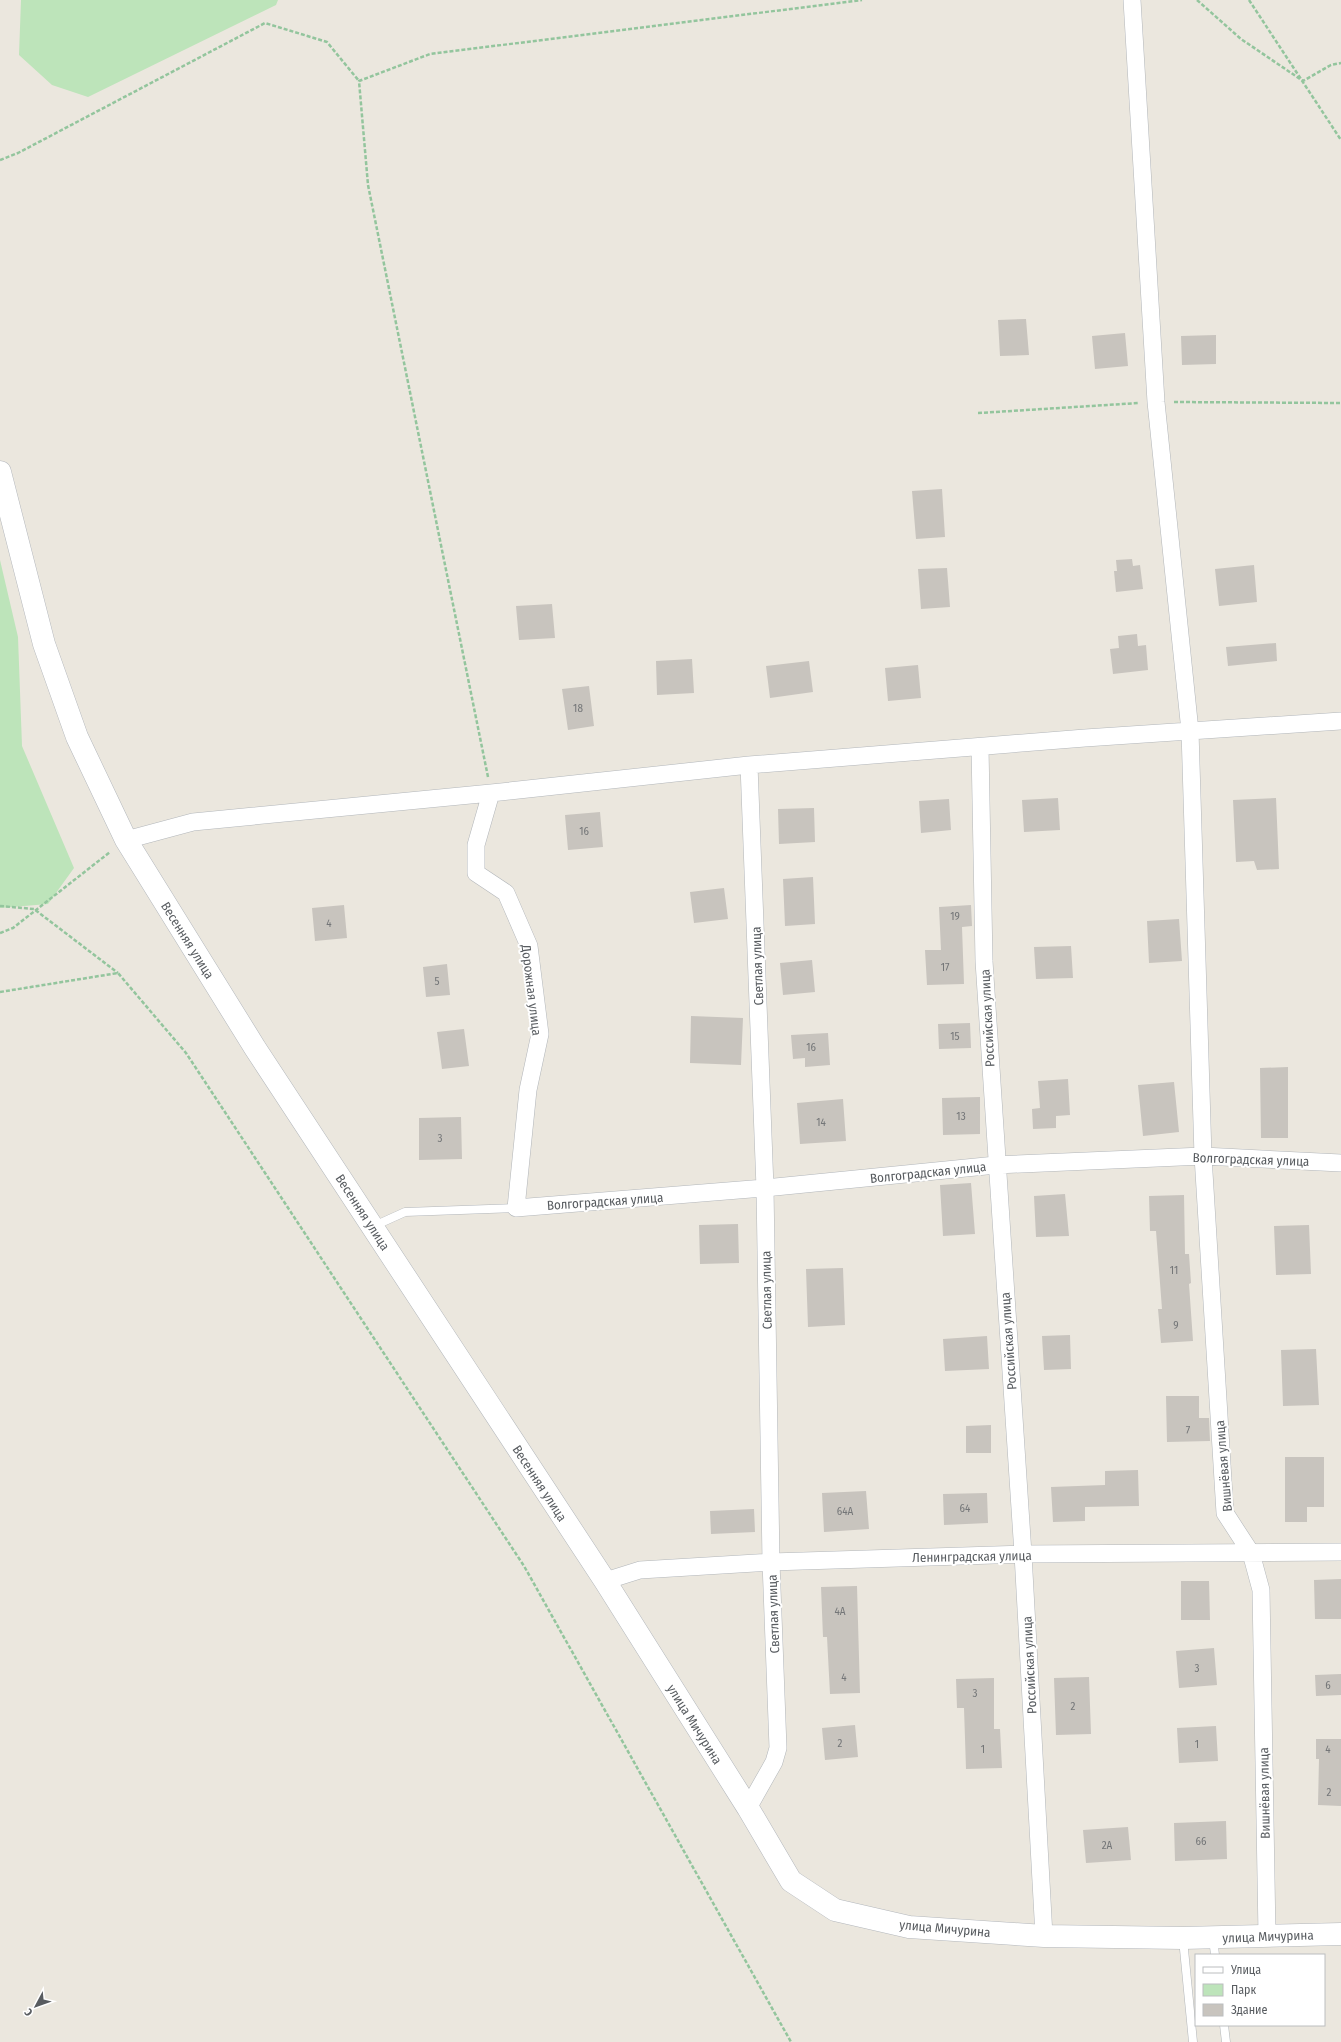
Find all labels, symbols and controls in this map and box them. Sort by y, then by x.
house number: 18 [573,702,583,715]
house number: 16 [579,825,589,838]
street label: Весенняя улица [158,899,217,981]
house number: 19 [950,910,960,923]
house number: 4 [326,917,332,930]
street label: Светлая улица [749,926,766,1006]
street label: Дорожная улица [518,943,545,1036]
house number: 17 [941,961,950,974]
street label: Российская улица [977,969,998,1067]
house number: 5 [434,975,440,988]
house number: 15 [950,1030,960,1043]
house number: 16 [806,1041,816,1054]
house number: 13 [956,1110,966,1123]
house number: 14 [816,1116,826,1129]
house number: 3 [438,1132,443,1145]
street label: Волгоградская улица [1192,1150,1310,1169]
street label: Волгоградская улица [869,1159,987,1186]
street label: Весенняя улица [332,1171,393,1253]
street label: Волгоградская улица [546,1190,664,1213]
street label: Светлая улица [758,1250,775,1330]
house number: 11 [1170,1264,1178,1277]
street label: Российская улица [998,1292,1019,1390]
house number: 9 [1173,1319,1179,1332]
street label: Вишнёвая улица [1212,1420,1235,1512]
house number: 7 [1186,1424,1191,1437]
street label: Весенняя улица [509,1442,570,1524]
house number: 64 [960,1502,971,1515]
house number: 64А [837,1505,853,1518]
street label: Ленинградская улица [912,1548,1032,1565]
street label: Светлая улица [765,1574,782,1654]
house number: 4А [834,1605,846,1618]
street label: Российская улица [1019,1616,1040,1714]
house number: 3 [1195,1662,1200,1675]
house number: 4 [841,1671,847,1684]
house number: 6 [1325,1679,1331,1692]
street label: улица Мичурина [664,1682,725,1767]
house number: 3 [973,1687,978,1700]
house number: 2 [1071,1700,1076,1713]
house number: 2 [838,1737,843,1750]
house number: 1 [1195,1738,1199,1751]
house number: 1 [981,1743,985,1756]
house number: 4 [1325,1743,1331,1756]
street label: Вишнёвая улица [1256,1747,1273,1839]
house number: 2 [1327,1786,1332,1799]
house number: 66 [1196,1835,1207,1848]
house number: 2А [1102,1839,1113,1852]
street label: улица Мичурина [899,1917,991,1940]
street label: улица Мичурина [1222,1927,1314,1946]
legend [1195,1954,1325,2026]
text: Улица [1230,1963,1261,1977]
text: Парк [1231,1983,1257,1997]
north arrow [16,1986,56,2026]
text: Здание [1231,2003,1267,2017]
text: С [22,2006,36,2019]

